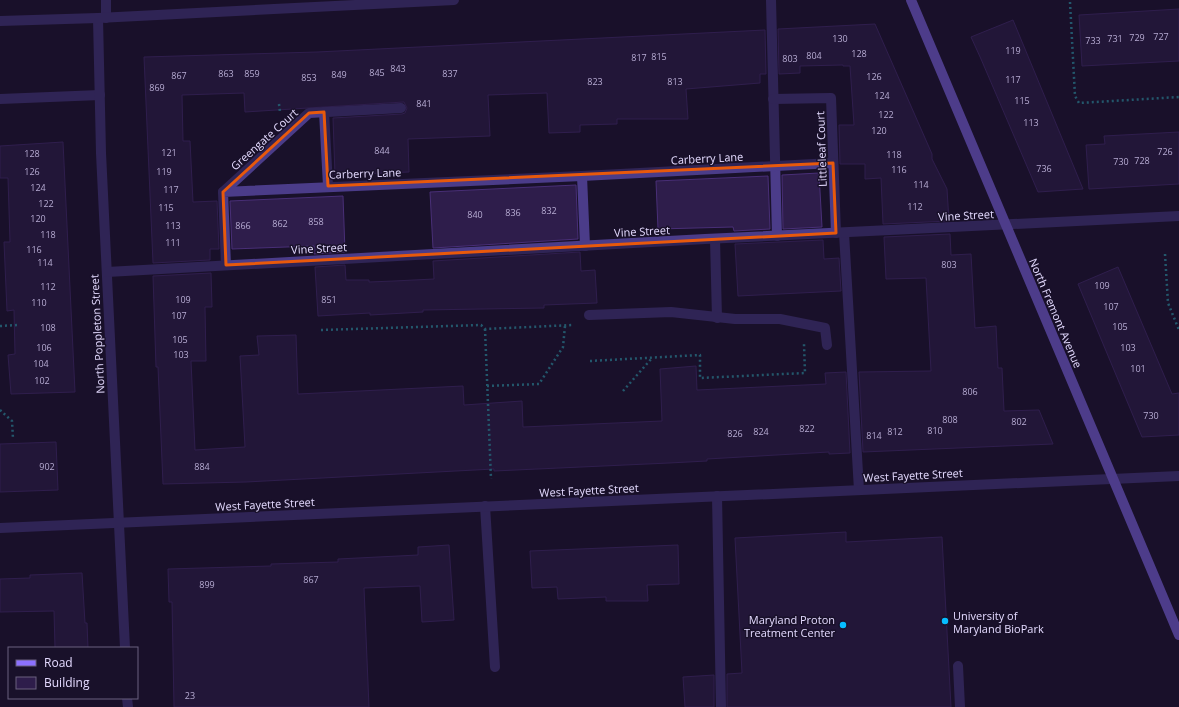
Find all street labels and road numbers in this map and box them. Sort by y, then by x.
street label: Greengate Court [227,105,301,173]
street label: Littleleaf Court [812,111,830,187]
street label: Carberry Lane [670,149,744,167]
street label: Carberry Lane [328,164,402,182]
street label: Vine Street [938,206,994,224]
street label: Vine Street [614,222,670,240]
street label: Vine Street [291,239,347,257]
street label: North Fremont Avenue [1026,256,1086,370]
street label: North Poppleton Street [86,274,108,394]
street label: West Fayette Street [863,465,963,485]
street label: West Fayette Street [539,480,639,500]
street label: West Fayette Street [215,494,315,514]

